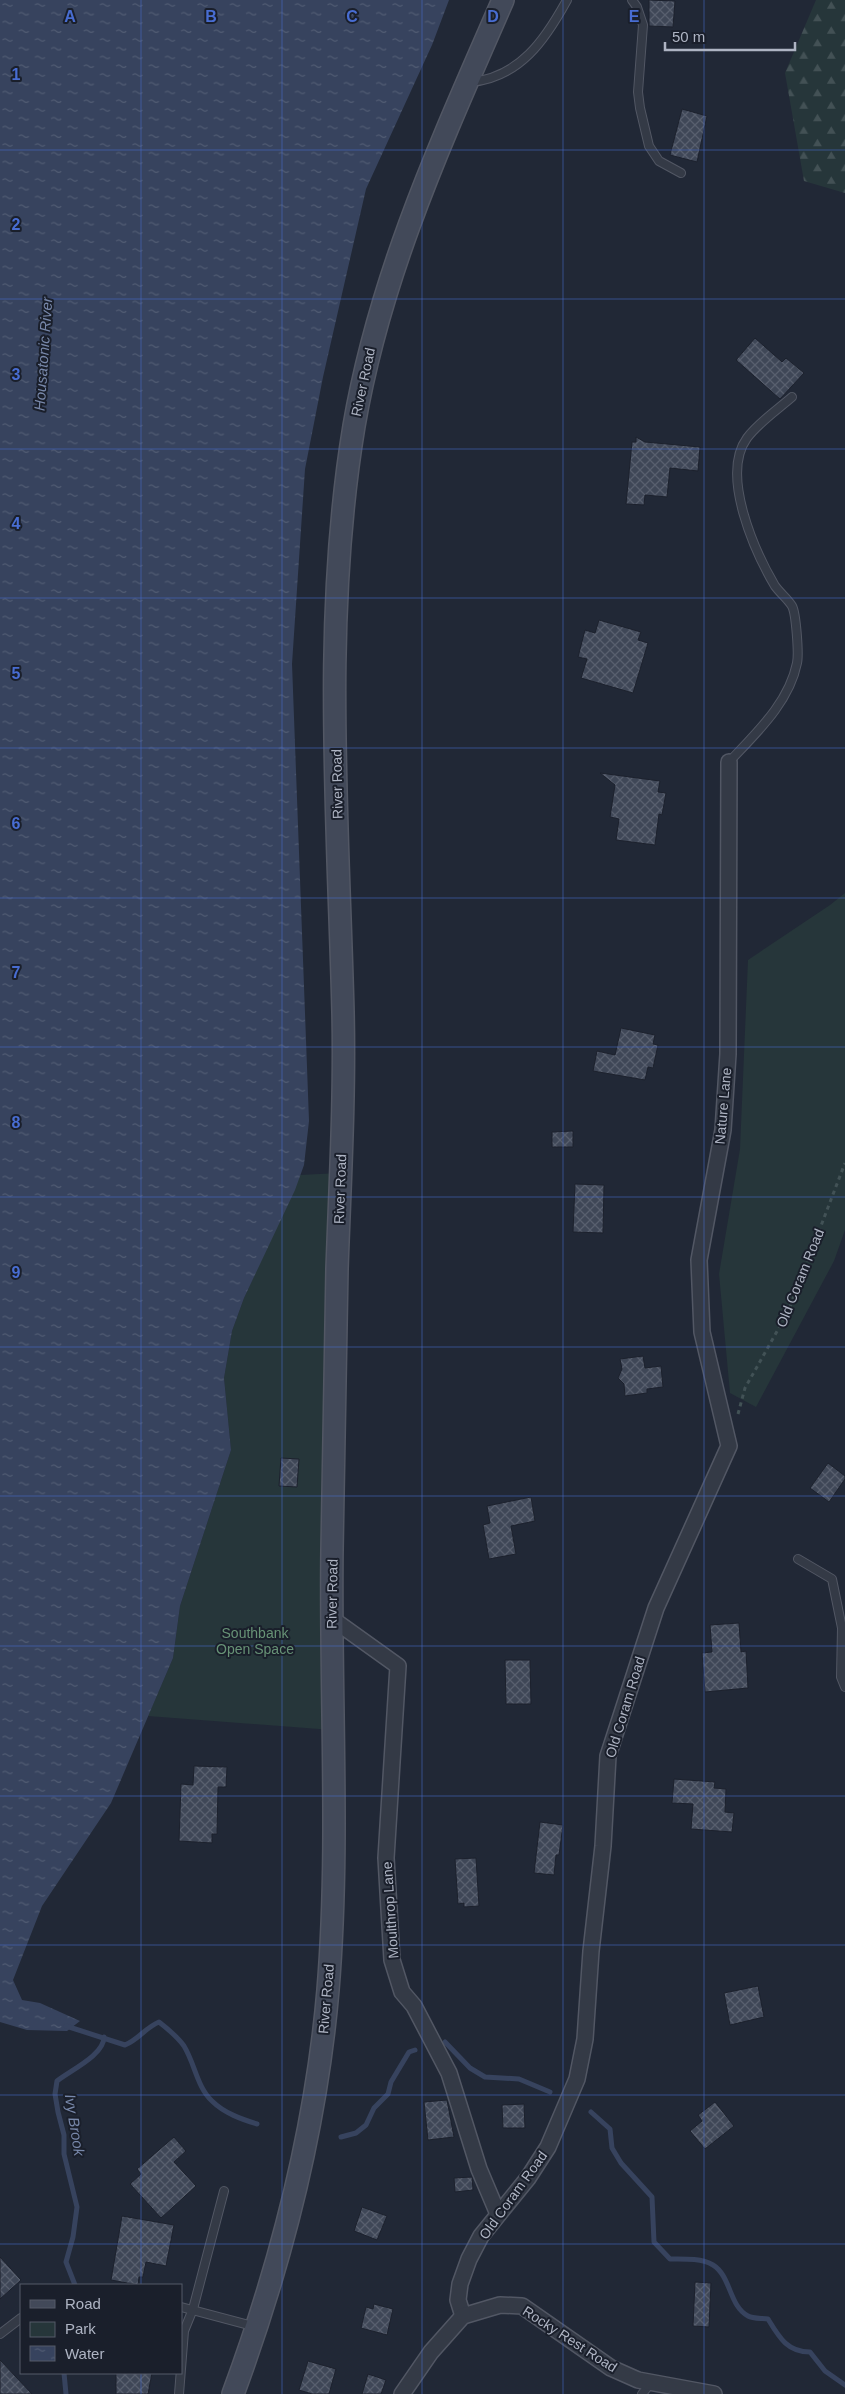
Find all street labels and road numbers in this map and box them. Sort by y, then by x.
street label: River Road [348,346,378,418]
street label: River Road [328,749,346,819]
street label: Nature Lane [712,1067,734,1145]
street label: River Road [331,1154,349,1224]
street label: Old Coram Road [773,1226,827,1330]
street label: River Road [323,1559,341,1629]
street label: Old Coram Road [602,1654,648,1760]
street label: Moulthrop Lane [379,1861,401,1959]
street label: River Road [315,1963,337,2035]
street label: Old Coram Road [476,2148,550,2242]
street label: Rocky Rest Road [520,2303,620,2375]

